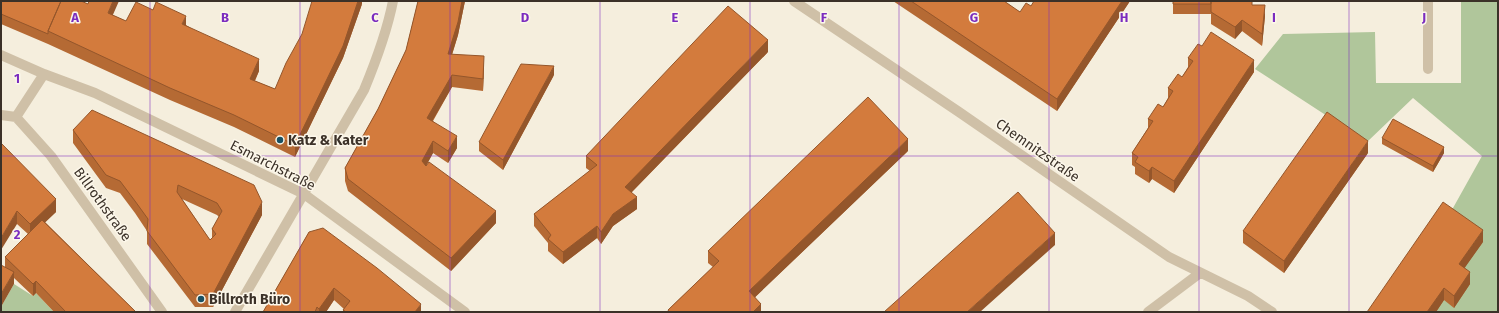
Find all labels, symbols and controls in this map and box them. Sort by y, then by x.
text: A [70,10,79,25]
text: B [221,10,229,25]
text: C [371,10,379,25]
text: D [521,10,530,25]
text: E [672,10,679,25]
text: F [821,10,828,25]
text: G [970,10,978,25]
text: H [1120,10,1128,25]
text: I [1272,10,1276,25]
text: J [1421,10,1426,25]
text: 1 [14,71,20,86]
street label: Chemnitzstraße [992,115,1083,186]
place label: Katz & Kater [288,132,369,149]
marker: Katz & Kater [275,135,285,145]
street label: Esmarchstraße [227,137,318,194]
street label: Billrothstraße [70,164,135,245]
text: 2 [14,227,21,242]
place label: Billroth Büro [209,291,290,308]
marker: Billroth Büro [196,294,206,304]

